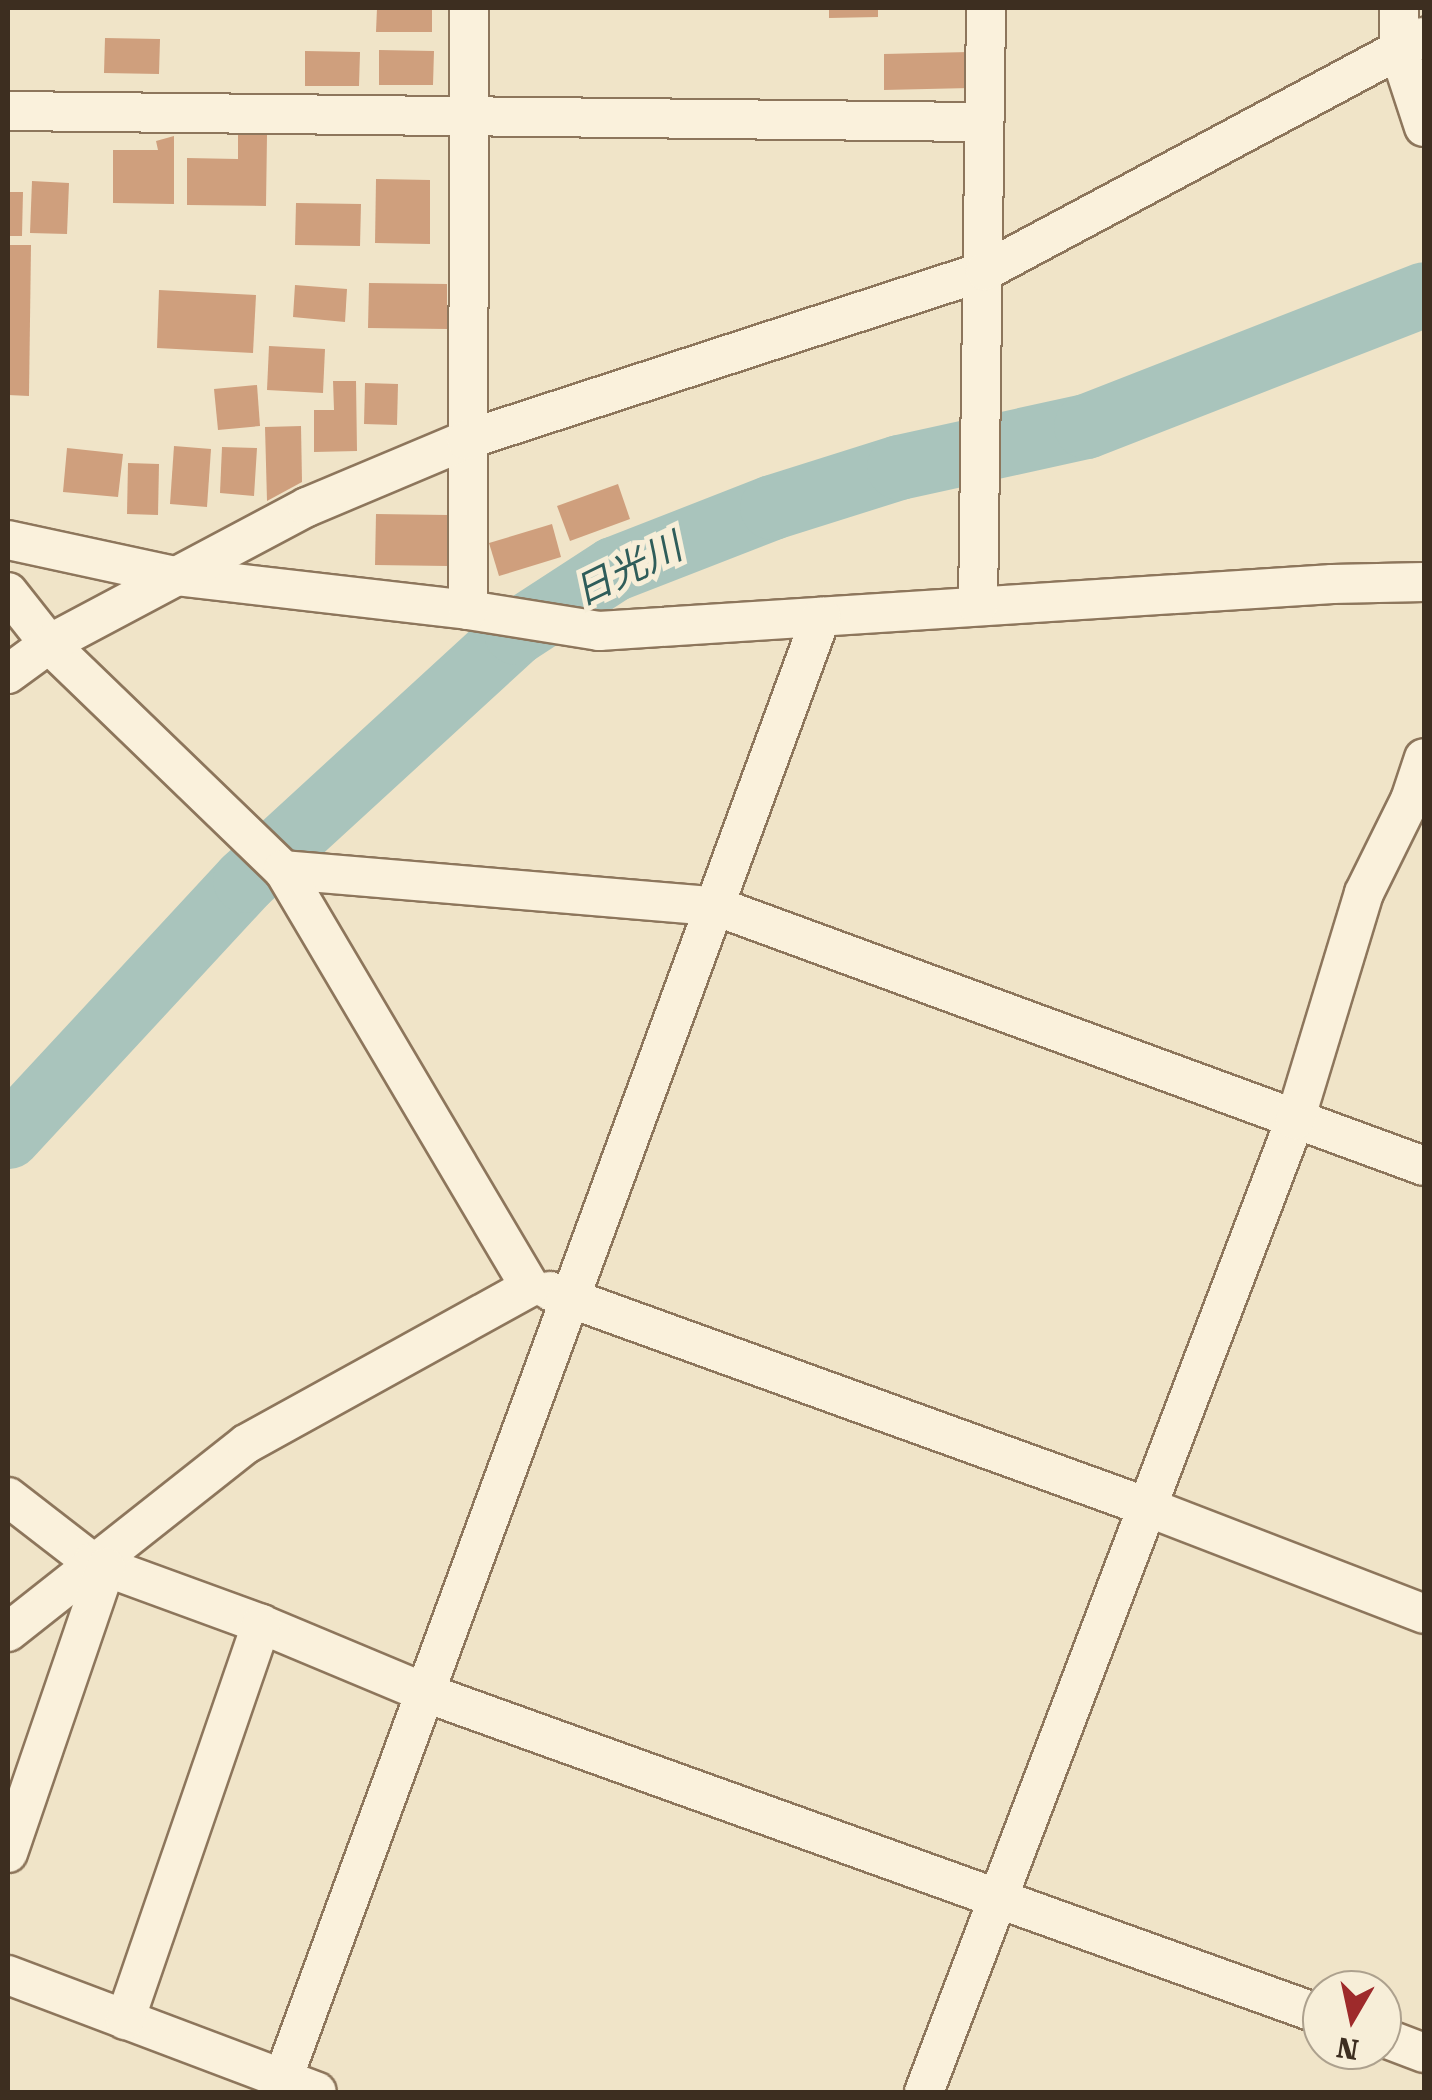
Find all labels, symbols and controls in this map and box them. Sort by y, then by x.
water label: 日光川 [567,525,689,615]
north arrow [1302,1970,1402,2070]
text: N [1334,2030,1361,2066]

